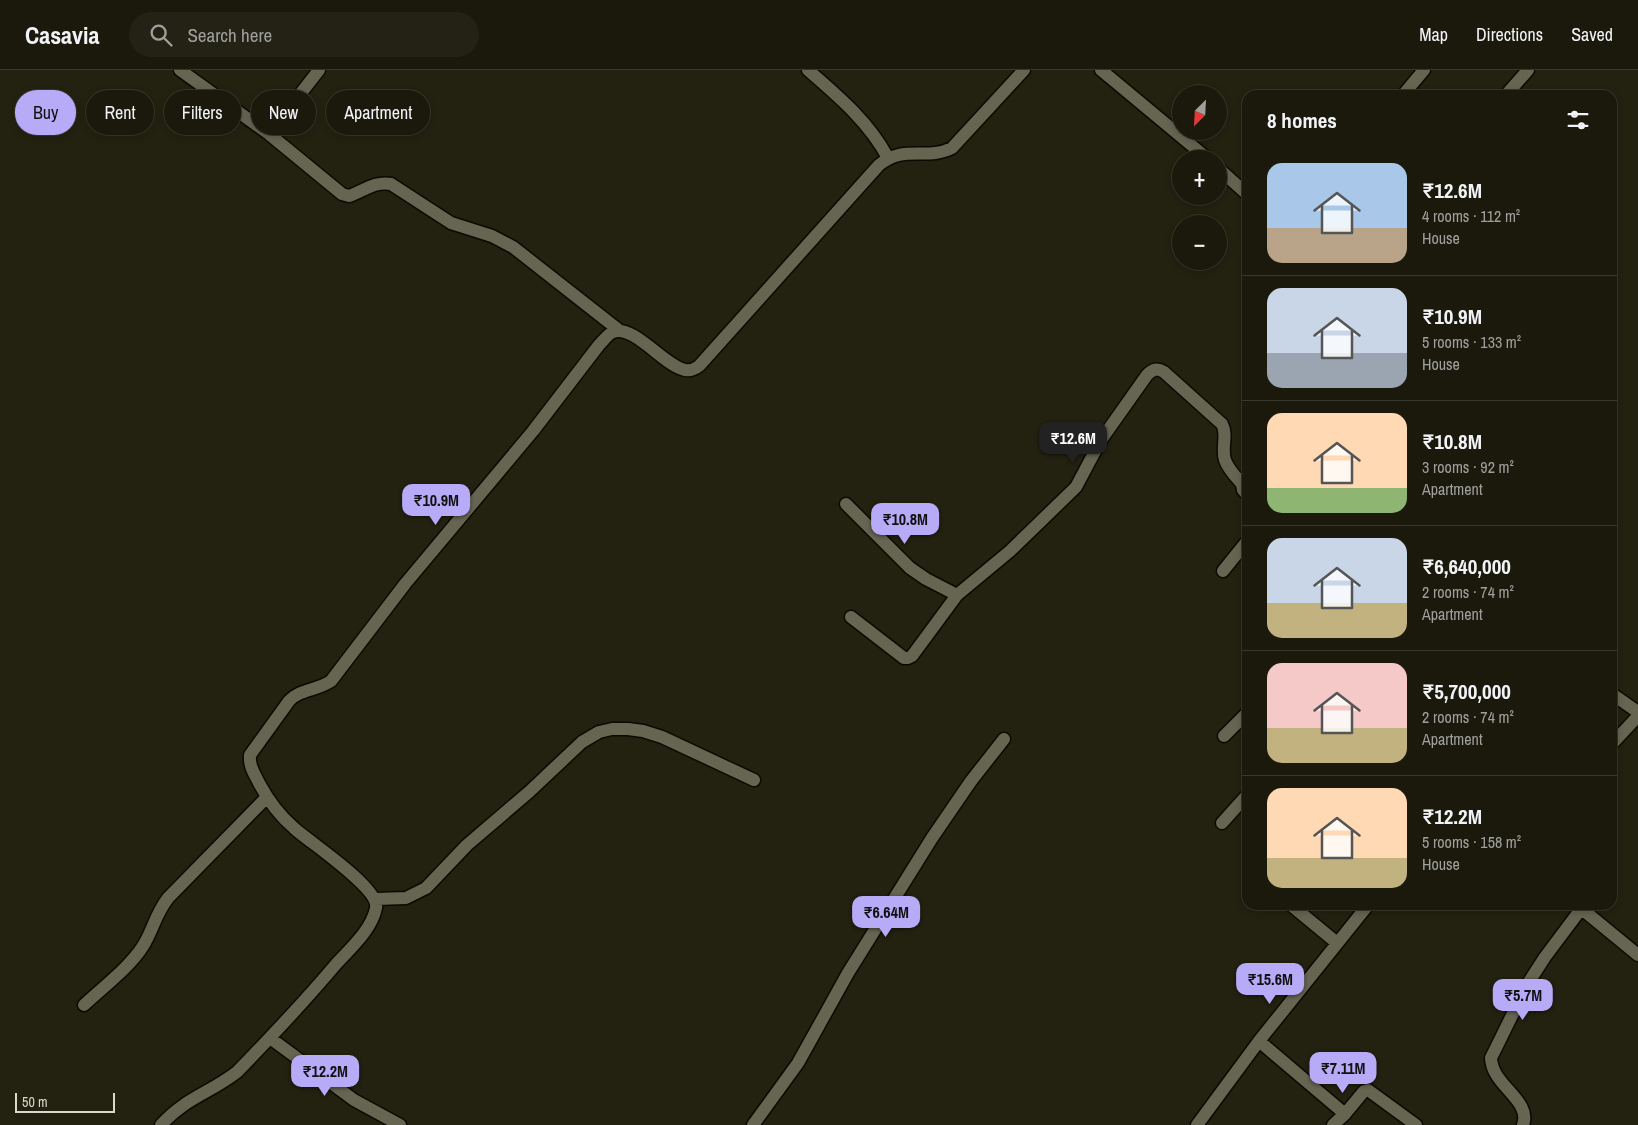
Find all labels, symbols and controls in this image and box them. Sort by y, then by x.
search box [129,12,479,57]
text: Casavia [25,19,99,51]
icon: search [147,21,175,49]
text: Search here [187,22,272,48]
text: Map [1419,22,1448,47]
text: Directions [1476,22,1543,47]
text: Saved [1571,22,1613,47]
north arrow [1172,85,1228,140]
map controls [1172,85,1227,270]
chip: Buy [15,90,76,135]
chip: Rent [86,90,154,135]
chip: Filters [164,90,241,135]
chip: New [251,90,316,135]
chip: Apartment [326,90,430,135]
text: 8 homes [1267,106,1337,135]
icon: filters [1564,106,1592,134]
button: + [1172,150,1227,205]
text: ₹12.6M [1422,176,1482,205]
icon: home [1307,183,1367,243]
text: 4 rooms · 112 m² [1422,205,1520,227]
button: − [1172,215,1227,270]
text: House [1422,227,1460,249]
text: ₹10.9M [1422,302,1482,331]
icon: home [1307,308,1367,368]
text: 5 rooms · 133 m² [1422,331,1521,353]
text: House [1422,353,1460,375]
pin: ₹12.6M [1032,422,1114,464]
text: ₹12.6M [1050,427,1096,449]
text: ₹10.8M [1422,427,1482,456]
icon: home [1307,433,1367,493]
text: 3 rooms · 92 m² [1422,456,1514,478]
text: Apartment [1422,478,1483,500]
pin: ₹10.9M [395,484,477,526]
text: ₹10.9M [413,489,459,511]
pin: ₹10.8M [864,502,946,545]
text: ₹10.8M [882,508,928,530]
text: ₹6,640,000 [1422,552,1511,581]
icon: home [1307,558,1367,618]
text: 2 rooms · 74 m² [1422,581,1514,603]
text: Apartment [1422,603,1483,625]
text: ₹5,700,000 [1422,677,1511,706]
icon: home [1307,683,1367,743]
text: 2 rooms · 74 m² [1422,706,1514,728]
text: Apartment [1422,728,1483,750]
text: ₹12.2M [1422,802,1482,831]
icon: home [1307,808,1367,868]
text: 5 rooms · 158 m² [1422,831,1521,853]
text: House [1422,853,1460,875]
pin: ₹6.64M [845,896,927,938]
text: ₹6.64M [863,901,909,923]
pin: ₹15.6M [1229,962,1311,1005]
text: ₹15.6M [1247,968,1293,990]
pin: ₹5.7M [1488,978,1558,1021]
text: ₹5.7M [1504,984,1542,1006]
pin: ₹7.11M [1302,1052,1384,1094]
pin: ₹12.2M [284,1054,366,1097]
text: ₹7.11M [1320,1057,1366,1079]
text: ₹12.2M [302,1060,348,1082]
scale bar [15,1090,115,1113]
text: 50 m [22,1093,48,1111]

